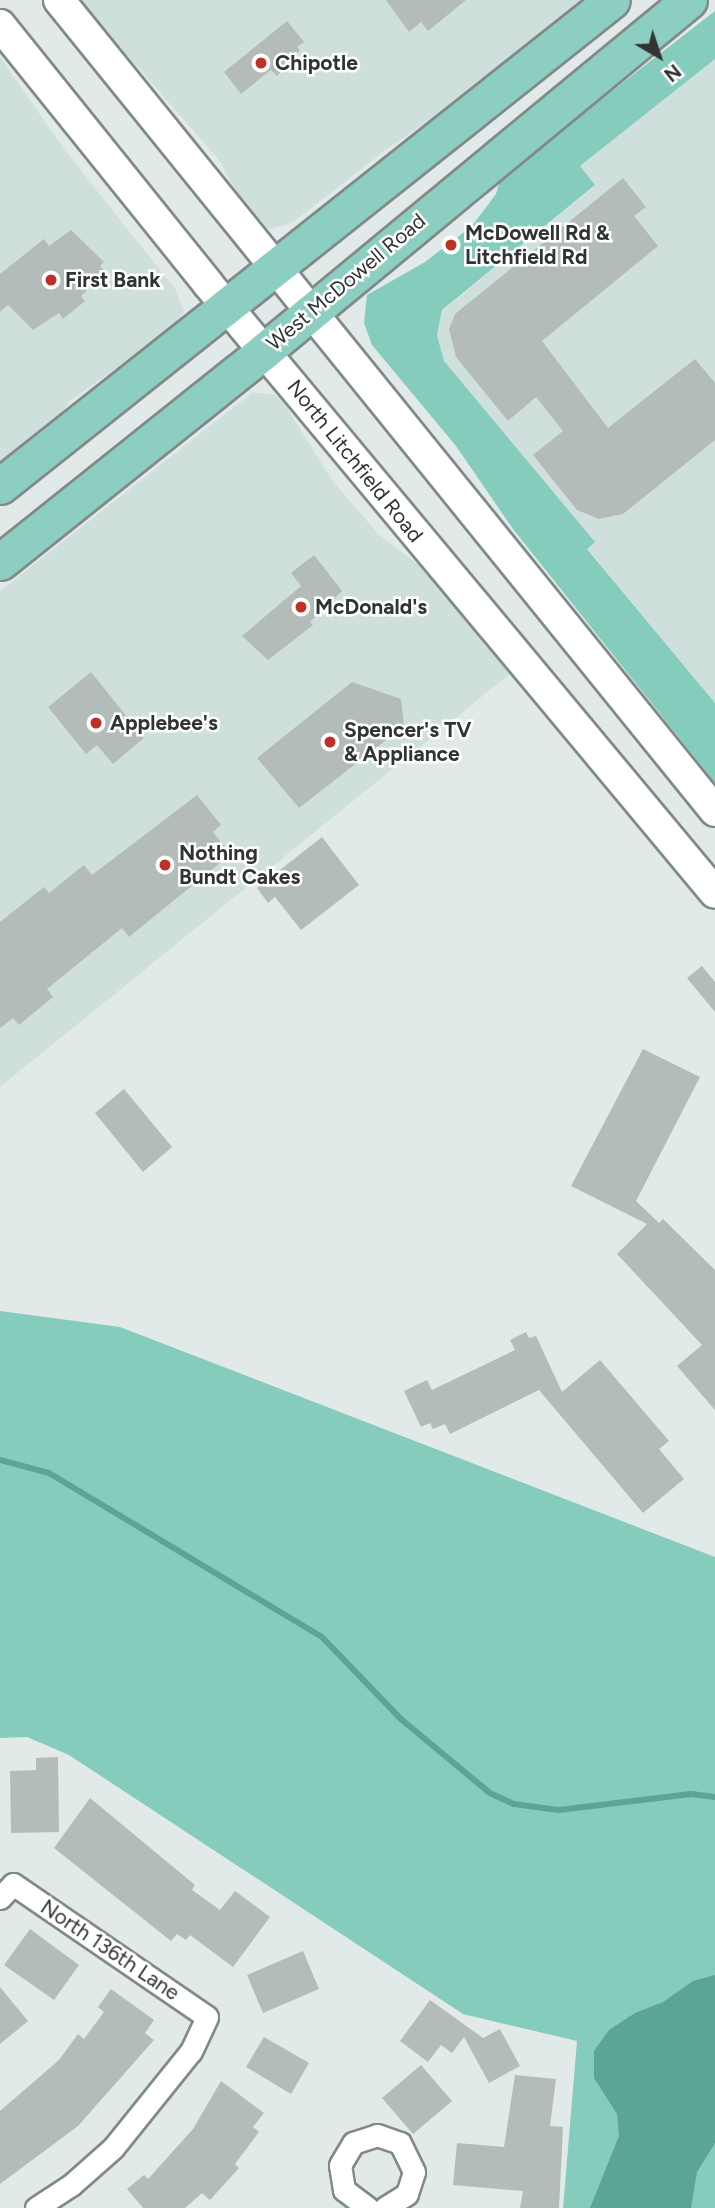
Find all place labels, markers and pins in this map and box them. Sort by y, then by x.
place label: Chipotle [275,50,358,76]
marker: Chipotle [253,55,269,71]
place label: McDowell Rd & Litchfield Rd [465,220,610,270]
marker: McDowell Rd & Litchfield Rd [443,237,459,253]
place label: First Bank [65,267,161,293]
marker: First Bank [43,272,59,288]
place label: McDonald's [315,594,427,620]
marker: McDonald's [293,599,309,615]
place label: Applebee's [110,710,218,736]
marker: Applebee's [88,715,104,731]
place label: Spencer's TV & Appliance [344,717,471,767]
marker: Spencer's TV & Appliance [322,734,338,750]
place label: Nothing Bundt Cakes [179,840,300,890]
marker: Nothing Bundt Cakes [157,857,173,873]

